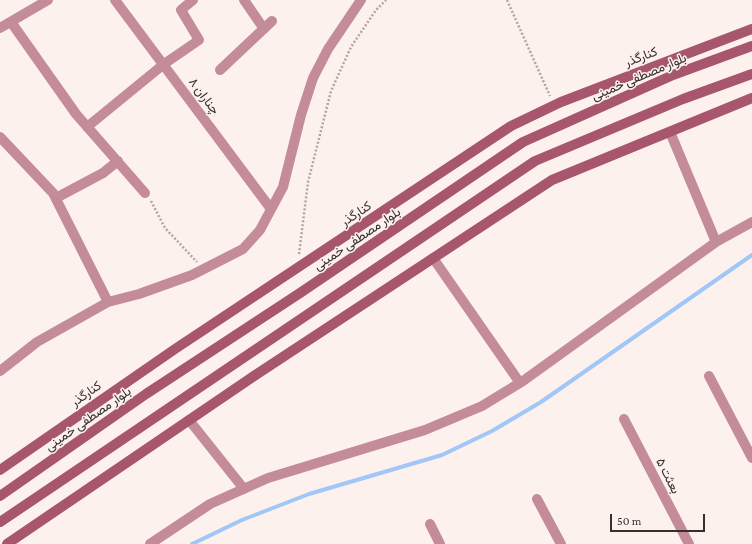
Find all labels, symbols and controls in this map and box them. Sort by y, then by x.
street label: کنارگذر [622,44,660,70]
street label: بلوار مصطفی خمینی [589,50,689,104]
street label: چناران ۸ [185,75,223,117]
street label: کنارگذر [338,198,374,230]
street label: بلوار مصطفی خمینی [311,204,403,274]
street label: کنارگذر [68,378,104,410]
street label: بلوار مصطفی خمینی [42,383,134,455]
street label: بعثت ۵ [652,455,684,497]
scale bar [612,506,707,532]
text: 50 m [617,514,641,528]

